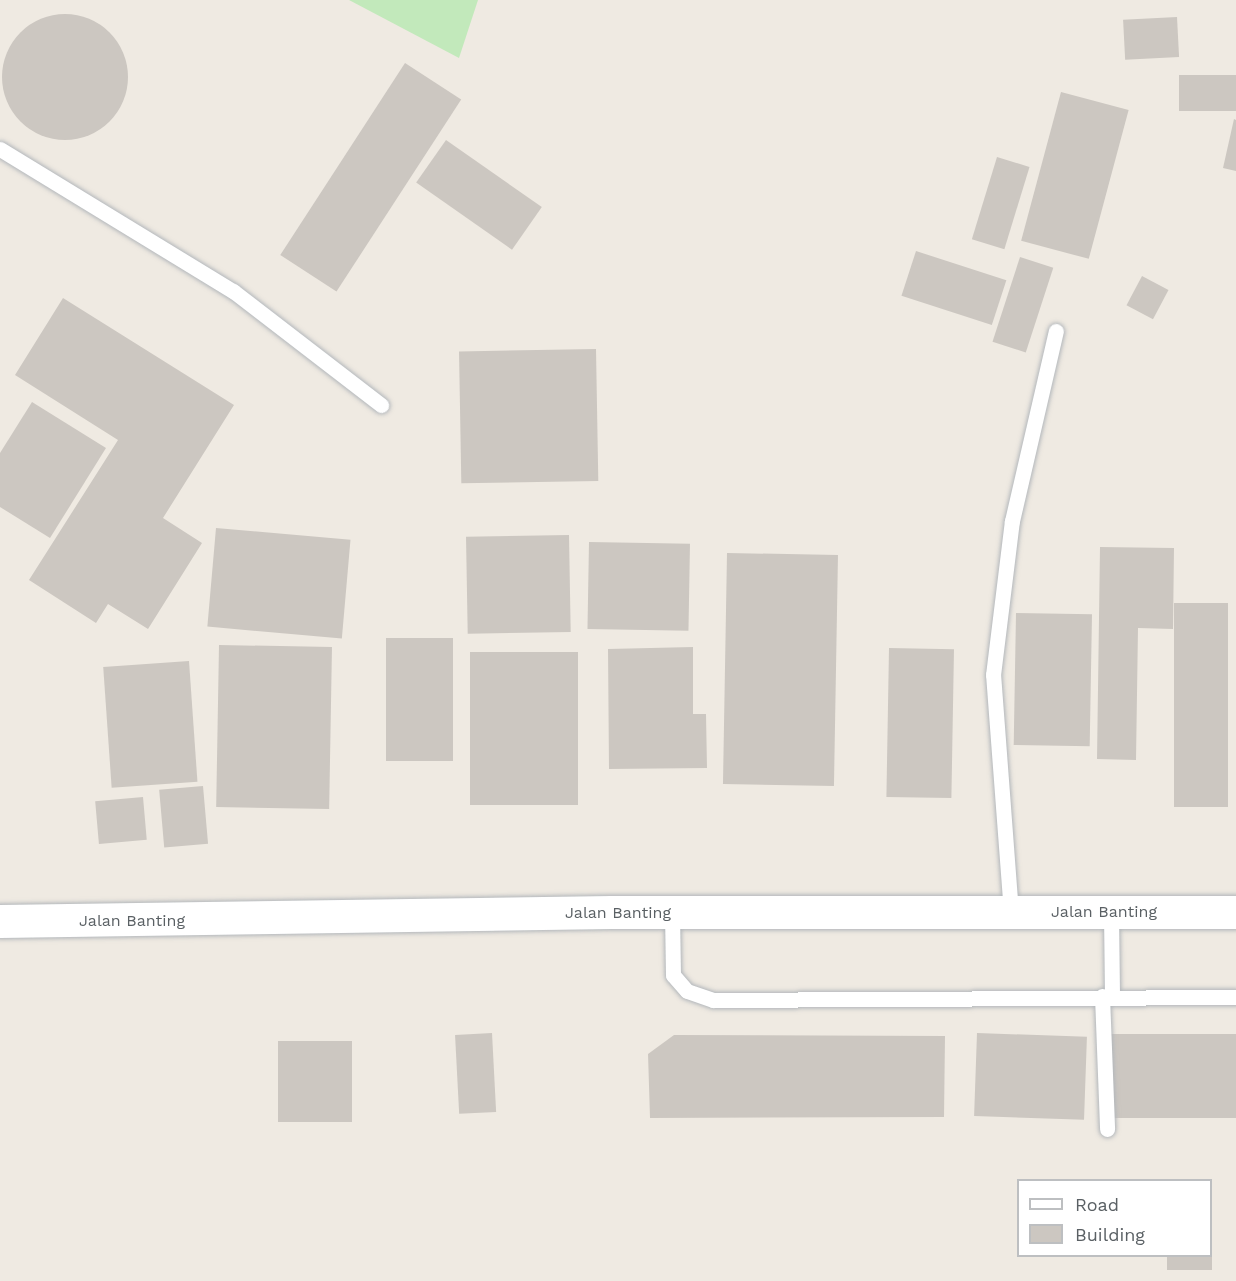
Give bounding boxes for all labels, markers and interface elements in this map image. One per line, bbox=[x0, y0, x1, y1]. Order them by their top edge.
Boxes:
street label: Jalan Banting bbox=[1051, 902, 1157, 922]
street label: Jalan Banting bbox=[565, 903, 671, 923]
street label: Jalan Banting bbox=[79, 911, 185, 931]
legend bbox=[1017, 1179, 1212, 1257]
text: Road bbox=[1075, 1194, 1119, 1215]
text: Building bbox=[1075, 1224, 1145, 1245]

